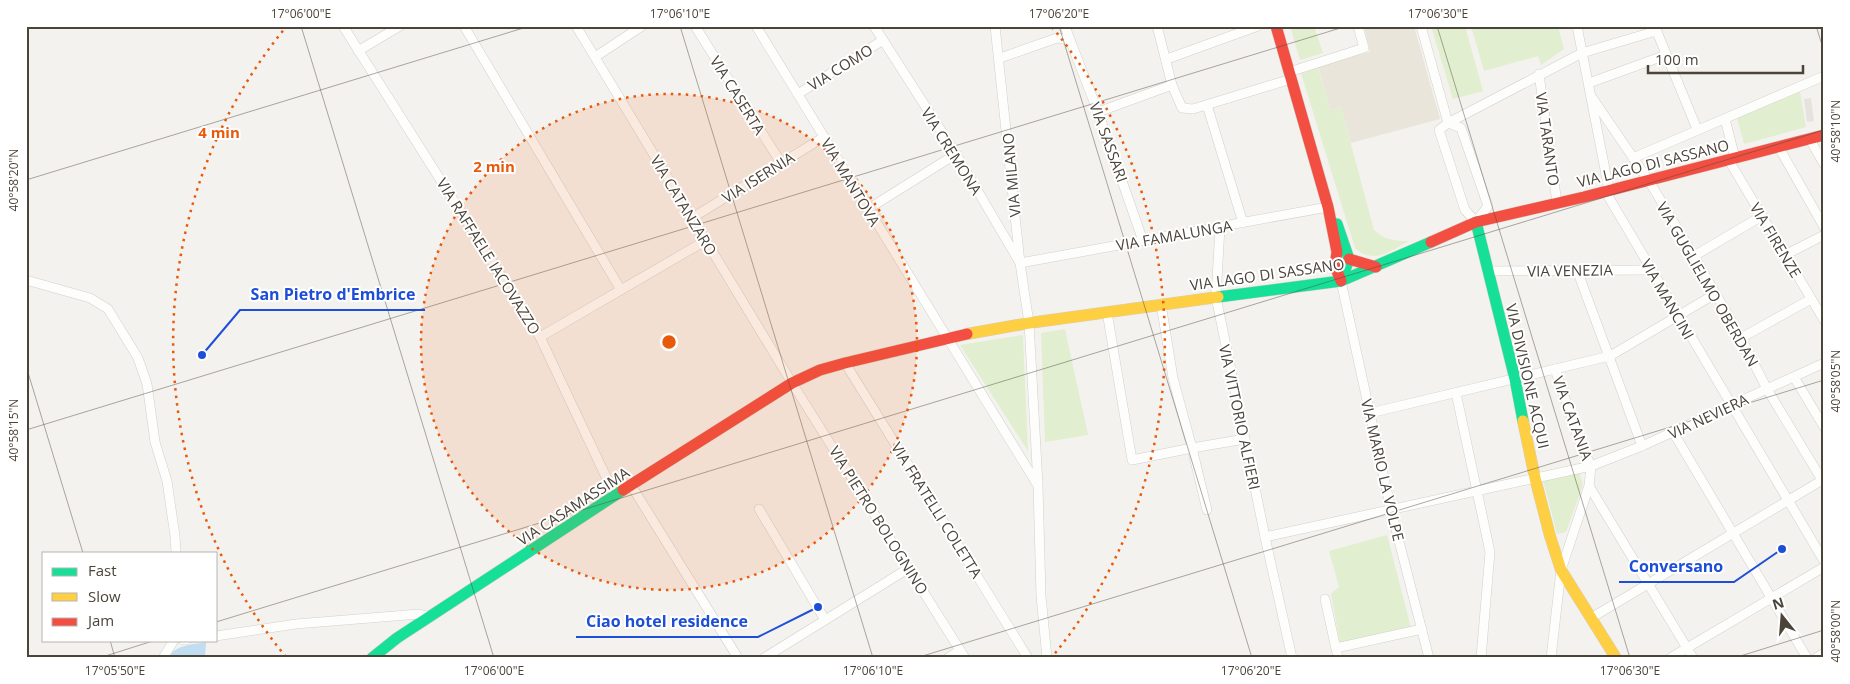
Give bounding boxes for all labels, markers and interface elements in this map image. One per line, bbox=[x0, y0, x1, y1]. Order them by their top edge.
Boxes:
text: 17°06'00"E bbox=[271, 5, 331, 22]
text: 17°06'10"E bbox=[650, 5, 710, 22]
text: 17°06'20"E bbox=[1029, 5, 1089, 22]
text: 17°06'30"E bbox=[1408, 5, 1468, 22]
street label: VIA COMO bbox=[804, 39, 876, 95]
scale bar bbox=[1648, 42, 1802, 74]
text: 100 m bbox=[1655, 49, 1699, 69]
street label: VIA CASERTA bbox=[706, 52, 770, 138]
street label: VIA TARANTO bbox=[1532, 91, 1564, 187]
street label: VIA SASSARI bbox=[1085, 99, 1133, 185]
text: 40°58'10"N bbox=[1827, 100, 1844, 162]
street label: VIA CREMONA bbox=[917, 104, 987, 199]
text: 4 min bbox=[198, 122, 240, 142]
street label: VIA MILANO bbox=[997, 132, 1025, 218]
street label: VIA MANTOVA bbox=[817, 134, 885, 230]
street label: VIA LAGO DI SASSANO bbox=[1575, 134, 1731, 192]
street label: VIA ISERNIA bbox=[718, 147, 798, 207]
text: 40°58'20"N bbox=[5, 149, 22, 211]
street label: VIA CATANZARO bbox=[646, 151, 722, 259]
text: 2 min bbox=[473, 156, 515, 176]
street label: VIA RAFFAELE IACOVAZZO bbox=[433, 174, 545, 338]
street label: VIA GUGLIELMO OBERDAN bbox=[1653, 198, 1763, 370]
street label: VIA FIRENZE bbox=[1746, 199, 1806, 281]
street label: VIA FAMALUNGA bbox=[1115, 215, 1234, 255]
street label: VIA LAGO DI SASSANO bbox=[1188, 253, 1346, 295]
street label: VIA MANCINI bbox=[1637, 255, 1699, 343]
street label: VIA VENEZIA bbox=[1527, 259, 1614, 281]
callout: San Pietro d'Embrice bbox=[240, 279, 425, 310]
text: San Pietro d'Embrice bbox=[251, 283, 415, 305]
street label: VIA DIVISIONE ACQUI bbox=[1502, 302, 1554, 450]
centre of rings bbox=[660, 333, 678, 351]
street label: VIA VITTORIO ALFIERI bbox=[1215, 343, 1265, 491]
text: 40°58'05"N bbox=[1827, 350, 1844, 412]
street label: VIA CATANIA bbox=[1549, 373, 1598, 463]
street label: VIA NEVIERA bbox=[1665, 388, 1752, 443]
street label: VIA MARIO LA VOLPE bbox=[1357, 397, 1409, 543]
text: 40°58'15"N bbox=[5, 399, 22, 461]
street label: VIA FRATELLI COLETTA bbox=[887, 438, 987, 582]
street label: VIA PIETRO BOLOGNINO bbox=[825, 442, 933, 598]
street label: VIA CASAMASSIMA bbox=[513, 462, 633, 550]
callout: Conversano bbox=[1619, 551, 1734, 582]
legend bbox=[42, 552, 218, 642]
text: Conversano bbox=[1629, 555, 1723, 577]
text: Fast bbox=[88, 560, 117, 580]
text: Slow bbox=[88, 586, 121, 606]
north arrow bbox=[1758, 592, 1808, 642]
text: N bbox=[1770, 592, 1786, 614]
text: 40°58'00"N bbox=[1827, 600, 1844, 662]
callout: Ciao hotel residence bbox=[576, 606, 758, 637]
text: Jam bbox=[86, 610, 114, 630]
text: Ciao hotel residence bbox=[586, 610, 748, 632]
text: 17°05'50"E bbox=[85, 662, 145, 679]
text: 17°06'00"E bbox=[464, 662, 524, 679]
text: 17°06'10"E bbox=[843, 662, 903, 679]
text: 17°06'20"E bbox=[1221, 662, 1281, 679]
text: 17°06'30"E bbox=[1600, 662, 1660, 679]

